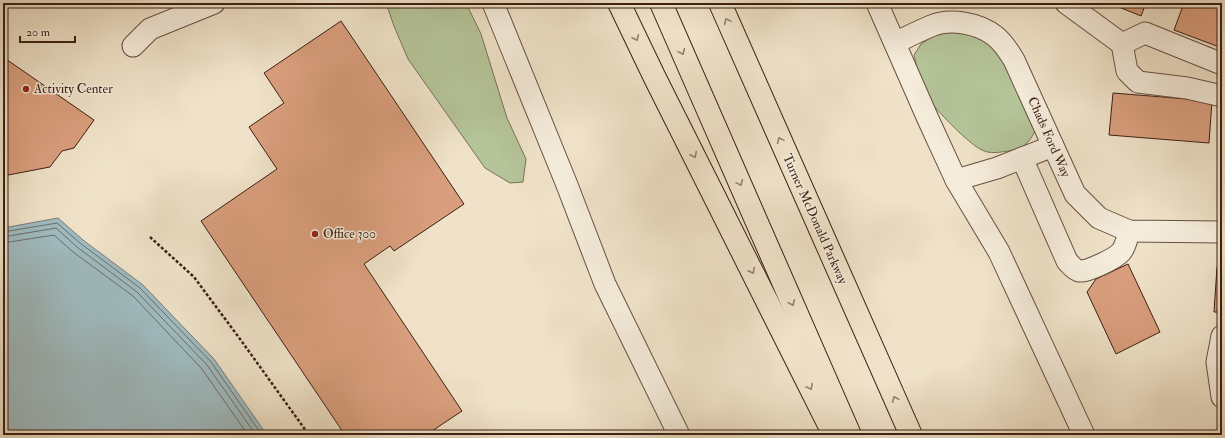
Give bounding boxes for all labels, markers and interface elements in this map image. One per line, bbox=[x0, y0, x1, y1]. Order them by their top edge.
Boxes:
one-way arrow bbox=[724, 17, 732, 24]
scale bar bbox=[20, 18, 75, 44]
text: 20 m bbox=[26, 25, 51, 40]
one-way arrow bbox=[632, 34, 640, 41]
one-way arrow bbox=[677, 47, 685, 55]
place label: Activity Center bbox=[33, 81, 113, 98]
marker: Activity Center bbox=[21, 84, 31, 94]
street label: Chads Ford Way bbox=[1023, 94, 1074, 180]
one-way arrow bbox=[777, 136, 785, 144]
one-way arrow bbox=[689, 150, 697, 158]
street label: Turner McDonald Parkway bbox=[778, 151, 851, 287]
one-way arrow bbox=[735, 179, 743, 187]
place label: Office 300 bbox=[323, 226, 376, 242]
marker: Office 300 bbox=[310, 229, 320, 239]
one-way arrow bbox=[747, 267, 755, 274]
one-way arrow bbox=[787, 298, 795, 306]
one-way arrow bbox=[805, 383, 813, 390]
one-way arrow bbox=[892, 396, 900, 404]

